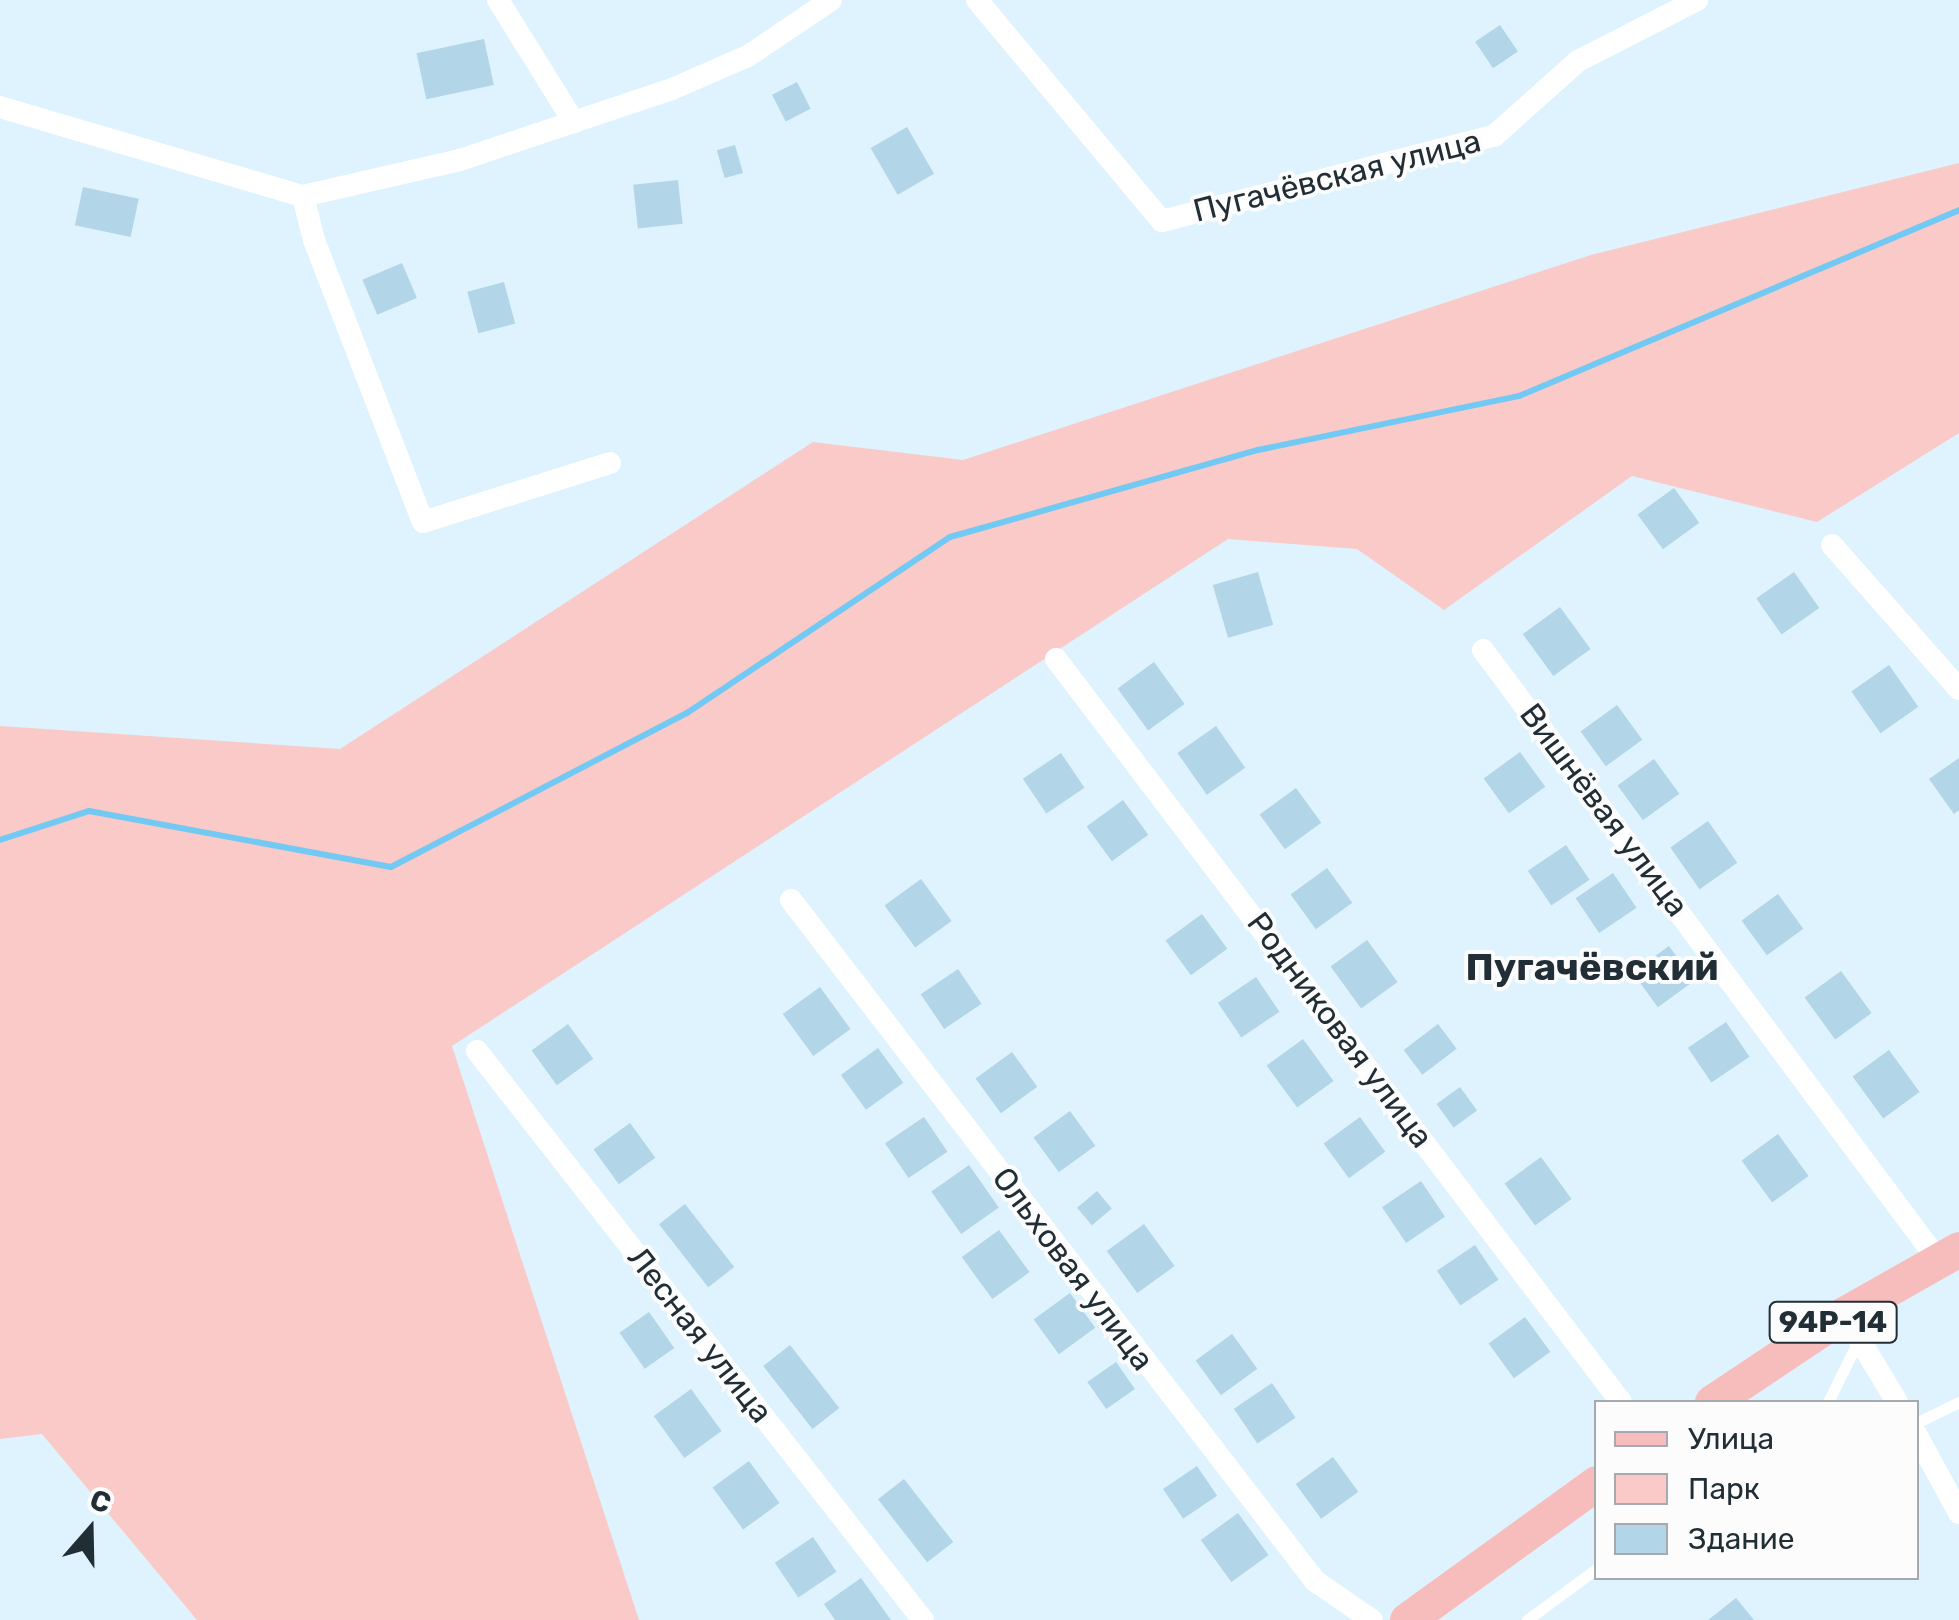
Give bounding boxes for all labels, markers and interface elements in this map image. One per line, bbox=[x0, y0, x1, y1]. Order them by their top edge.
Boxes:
street label: Пугачёвская улица bbox=[1189, 122, 1485, 230]
street label: Вишнёвая улица bbox=[1512, 696, 1696, 924]
street label: Родниковая улица bbox=[1239, 905, 1441, 1155]
district label: Пугачёвский bbox=[1465, 945, 1719, 991]
street label: Ольховая улица bbox=[984, 1160, 1162, 1378]
street label: Лесная улица bbox=[619, 1239, 781, 1431]
road number: 94Р-14 bbox=[1768, 1297, 1898, 1347]
legend bbox=[1594, 1400, 1919, 1580]
text: Улица bbox=[1688, 1421, 1774, 1457]
text: Парк bbox=[1688, 1471, 1760, 1507]
north arrow bbox=[40, 1480, 140, 1580]
text: С bbox=[86, 1482, 115, 1520]
text: Здание bbox=[1688, 1521, 1795, 1557]

